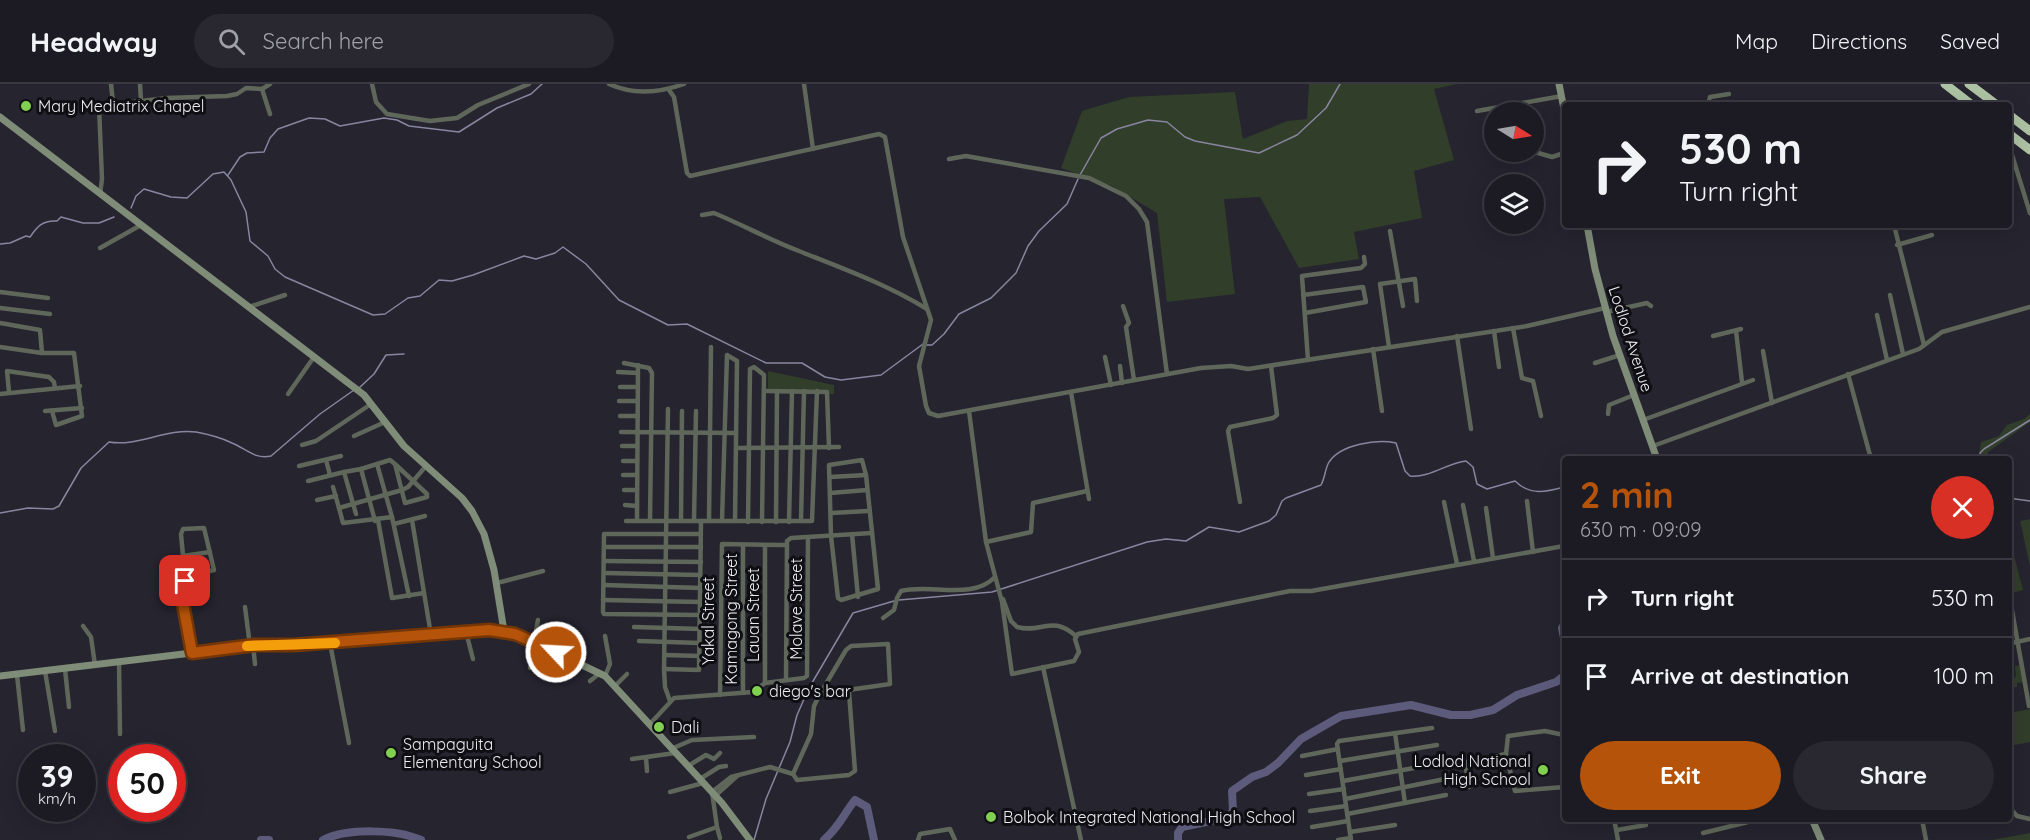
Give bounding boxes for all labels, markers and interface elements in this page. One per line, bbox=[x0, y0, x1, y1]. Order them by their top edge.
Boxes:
search box bbox=[194, 14, 614, 68]
text: Headway bbox=[30, 24, 158, 59]
icon: search bbox=[215, 25, 248, 58]
text: Search here bbox=[263, 27, 384, 55]
text: Map bbox=[1735, 28, 1778, 54]
text: Directions bbox=[1811, 28, 1907, 54]
text: Saved bbox=[1940, 28, 2000, 54]
place label: Mary Mediatrix Chapel bbox=[38, 96, 204, 116]
marker: Mary Mediatrix Chapel bbox=[19, 99, 33, 113]
north arrow bbox=[1484, 102, 1544, 162]
map controls bbox=[1484, 102, 1544, 234]
text: 530 m bbox=[1679, 122, 1802, 175]
icon: right bbox=[1580, 126, 1658, 204]
button: layers bbox=[1484, 174, 1544, 234]
text: Turn right bbox=[1679, 174, 1798, 208]
street label: Lodlod Avenue bbox=[1605, 284, 1657, 394]
text: 2 min bbox=[1580, 472, 1674, 517]
button: close bbox=[1931, 476, 1994, 539]
text: 630 m · 09:09 bbox=[1580, 517, 1702, 542]
street label: Kamagong Street bbox=[721, 553, 741, 685]
pin bbox=[159, 555, 210, 606]
street label: Molave Street bbox=[786, 558, 806, 660]
icon: arrive bbox=[168, 564, 201, 597]
street label: Lauan Street bbox=[743, 568, 763, 662]
street label: Yakal Street bbox=[698, 577, 718, 665]
icon: right bbox=[1580, 582, 1613, 615]
text: Turn right bbox=[1631, 584, 1735, 612]
text: 530 m bbox=[1931, 584, 1994, 612]
position arrow bbox=[524, 620, 588, 684]
icon: arrive bbox=[1580, 660, 1613, 693]
text: Arrive at destination bbox=[1631, 662, 1849, 690]
text: 100 m bbox=[1934, 662, 1994, 690]
place label: diego's bar bbox=[769, 681, 851, 701]
marker: diego's bar bbox=[750, 684, 764, 698]
place label: Dali bbox=[671, 717, 699, 737]
marker: Dali bbox=[652, 720, 666, 734]
place label: Sampaguita Elementary School bbox=[403, 734, 542, 772]
button: Exit bbox=[1580, 741, 1781, 810]
button: Share bbox=[1793, 741, 1994, 810]
speed limit sign: 50 bbox=[108, 744, 186, 822]
marker: Sampaguita Elementary School bbox=[384, 746, 398, 760]
place label: Lodlod National High School bbox=[1413, 751, 1531, 789]
text: 39 bbox=[40, 757, 74, 795]
marker: Lodlod National High School bbox=[1536, 763, 1550, 777]
text: km/h bbox=[38, 789, 76, 808]
place label: Bolbok Integrated National High School bbox=[1003, 807, 1295, 827]
marker: Bolbok Integrated National High School bbox=[984, 810, 998, 824]

